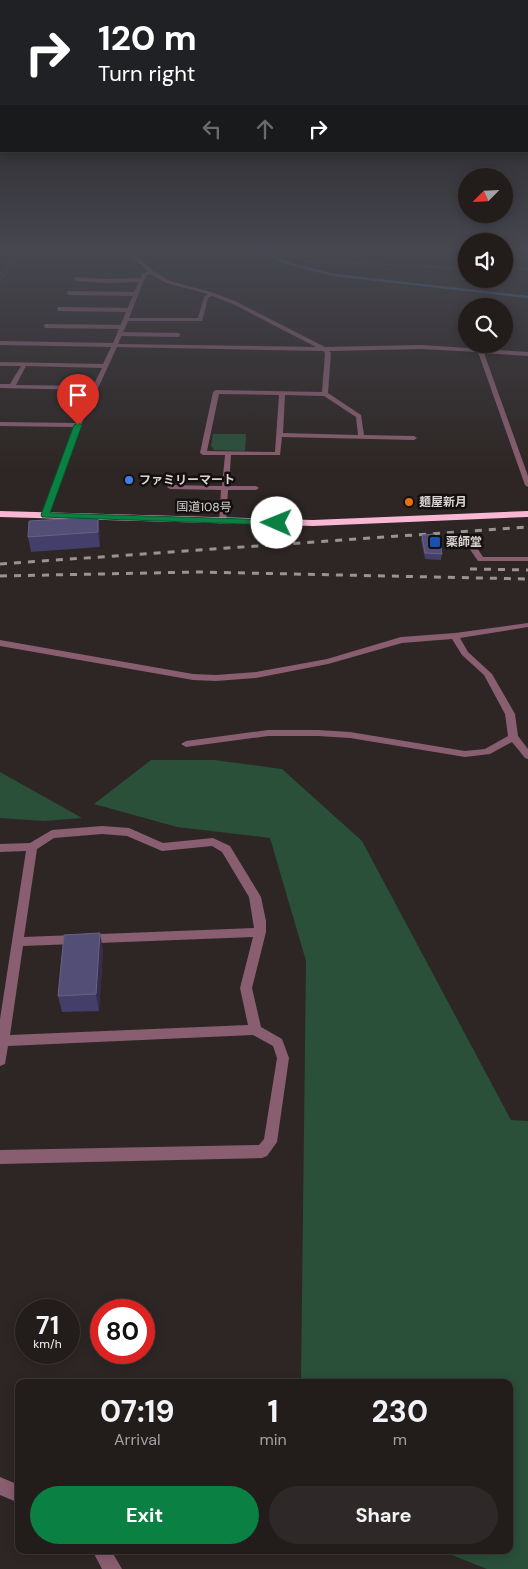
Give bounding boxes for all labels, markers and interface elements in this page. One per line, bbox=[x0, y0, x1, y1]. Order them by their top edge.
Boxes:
text: 120 m bbox=[98, 15, 197, 61]
icon: right bbox=[15, 20, 80, 85]
text: Turn right bbox=[98, 59, 195, 88]
icon: left bbox=[198, 115, 226, 143]
icon: ahead bbox=[251, 115, 279, 143]
icon: right bbox=[304, 115, 332, 143]
north arrow bbox=[458, 168, 512, 222]
map controls bbox=[458, 168, 513, 353]
button: sound bbox=[458, 233, 513, 288]
button: search bbox=[458, 298, 513, 353]
pin bbox=[57, 374, 99, 425]
icon: arrive bbox=[64, 381, 92, 409]
place label: ファミリーマート bbox=[139, 472, 235, 488]
marker: ファミリーマート bbox=[123, 474, 135, 486]
place label: 麺屋新月 bbox=[419, 494, 467, 510]
position arrow bbox=[250, 496, 302, 548]
marker: 麺屋新月 bbox=[403, 496, 415, 508]
street label: 国道108号 bbox=[176, 499, 232, 515]
place label: 薬師堂 bbox=[446, 534, 482, 550]
marker: 薬師堂 bbox=[428, 535, 442, 549]
speed limit sign: 80 bbox=[90, 1299, 155, 1364]
text: 71 bbox=[36, 1309, 59, 1342]
text: km/h bbox=[33, 1336, 62, 1352]
text: 07:19 bbox=[100, 1392, 175, 1431]
text: 1 bbox=[268, 1392, 279, 1431]
text: 230 bbox=[372, 1392, 428, 1431]
text: Arrival bbox=[114, 1429, 161, 1450]
text: min bbox=[259, 1429, 287, 1450]
text: m bbox=[393, 1429, 407, 1450]
button: Exit bbox=[30, 1486, 259, 1544]
button: Share bbox=[269, 1486, 498, 1544]

